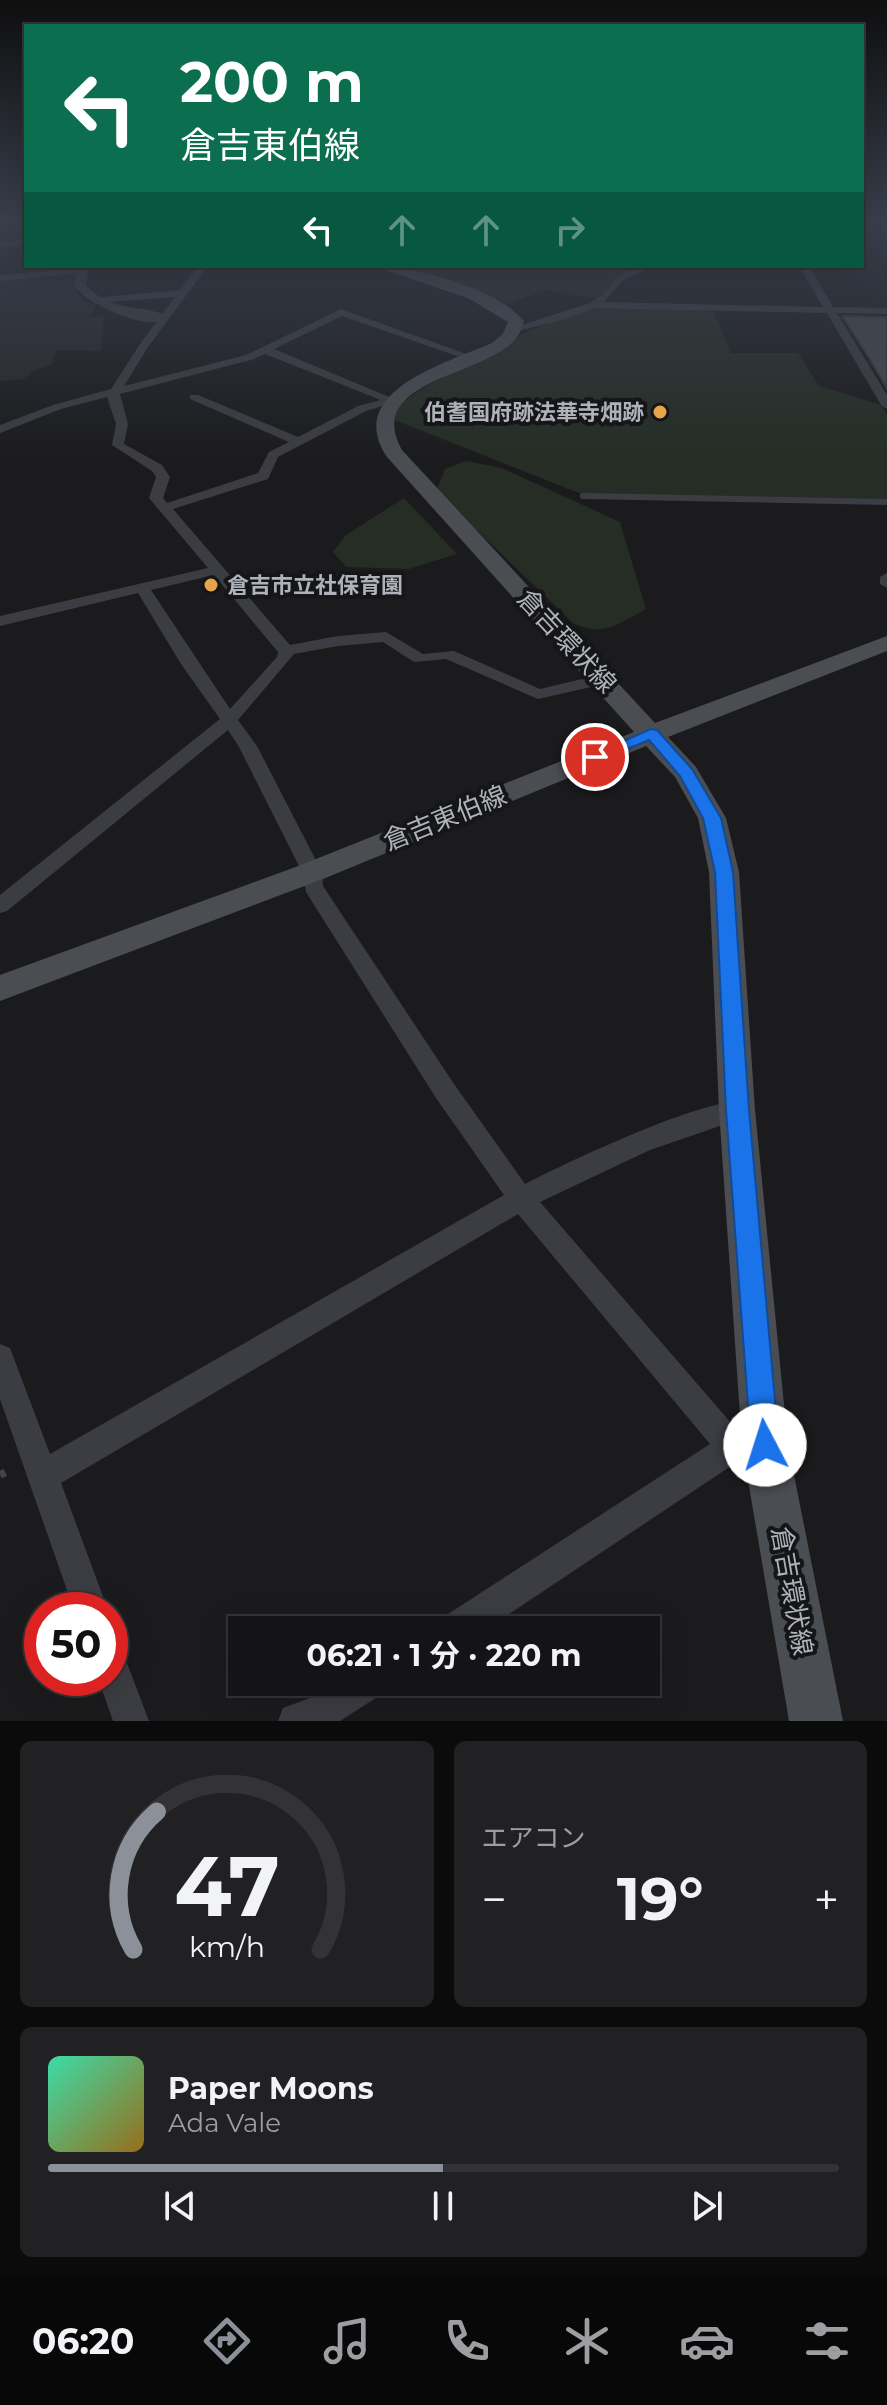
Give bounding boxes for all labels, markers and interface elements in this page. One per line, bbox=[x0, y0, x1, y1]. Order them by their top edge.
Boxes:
text: 200 m bbox=[180, 48, 364, 116]
icon: left bbox=[48, 56, 152, 160]
text: 倉吉東伯線 bbox=[180, 123, 360, 167]
icon: left bbox=[296, 208, 340, 252]
icon: ahead bbox=[380, 208, 424, 252]
icon: ahead bbox=[464, 208, 508, 252]
icon: right bbox=[548, 208, 592, 252]
place label: 伯耆国府跡法華寺畑跡 bbox=[424, 399, 644, 426]
marker: 伯耆国府跡法華寺畑跡 bbox=[651, 403, 669, 421]
place label: 倉吉市立社保育園 bbox=[227, 572, 403, 599]
marker: 倉吉市立社保育園 bbox=[202, 576, 220, 594]
street label: 倉吉環状線 bbox=[511, 583, 623, 699]
pin bbox=[561, 723, 629, 791]
icon: arrive bbox=[573, 735, 617, 779]
street label: 倉吉東伯線 bbox=[379, 779, 511, 857]
position arrow bbox=[723, 1403, 807, 1487]
street label: 倉吉環状線 bbox=[765, 1524, 819, 1658]
speed limit sign: 50 bbox=[24, 1592, 128, 1696]
text: 06:21 · 1 分 · 220 m bbox=[307, 1637, 581, 1674]
text: エアコン bbox=[482, 1822, 586, 1854]
text: 47 bbox=[174, 1835, 279, 1937]
text: 19° bbox=[617, 1862, 704, 1935]
text: − bbox=[482, 1872, 507, 1926]
text: + bbox=[814, 1872, 839, 1926]
text: km/h bbox=[189, 1929, 265, 1964]
text: Paper Moons bbox=[168, 2070, 374, 2107]
text: Ada Vale bbox=[168, 2107, 281, 2139]
icon: previous bbox=[158, 2184, 202, 2228]
icon: pause bbox=[421, 2184, 465, 2228]
icon: next bbox=[685, 2184, 729, 2228]
icon: directions bbox=[199, 2313, 255, 2369]
icon: music bbox=[319, 2313, 375, 2369]
icon: phone bbox=[439, 2313, 495, 2369]
icon: climate bbox=[559, 2313, 615, 2369]
icon: car bbox=[679, 2313, 735, 2369]
icon: filters bbox=[799, 2313, 855, 2369]
text: 06:20 bbox=[32, 2319, 135, 2363]

